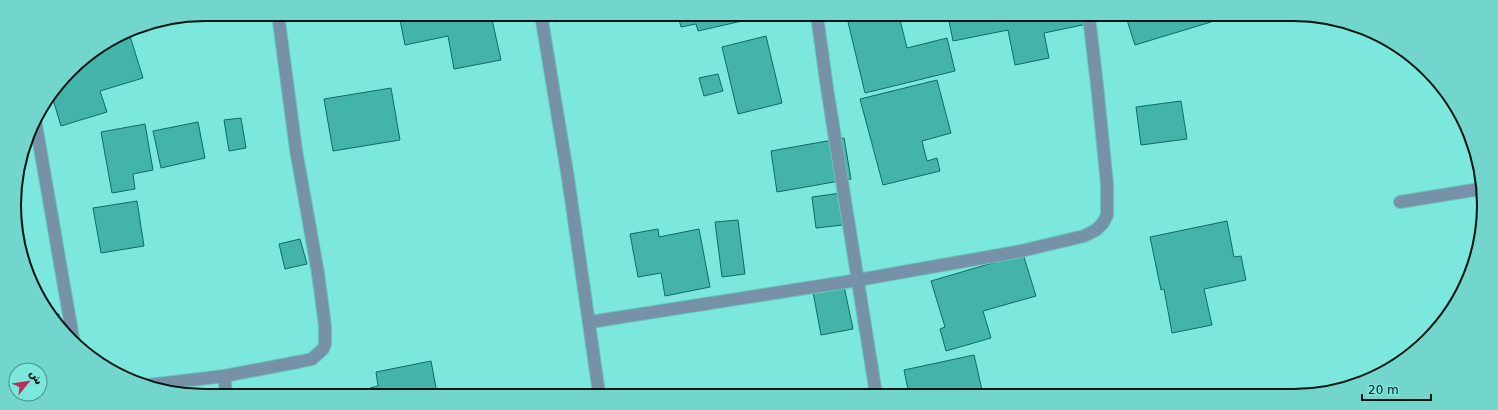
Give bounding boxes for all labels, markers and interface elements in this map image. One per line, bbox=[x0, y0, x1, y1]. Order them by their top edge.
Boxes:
north arrow bbox=[8, 362, 48, 402]
text: ش bbox=[27, 367, 46, 387]
scale bar bbox=[1362, 376, 1431, 402]
text: 20 m bbox=[1368, 383, 1399, 397]

